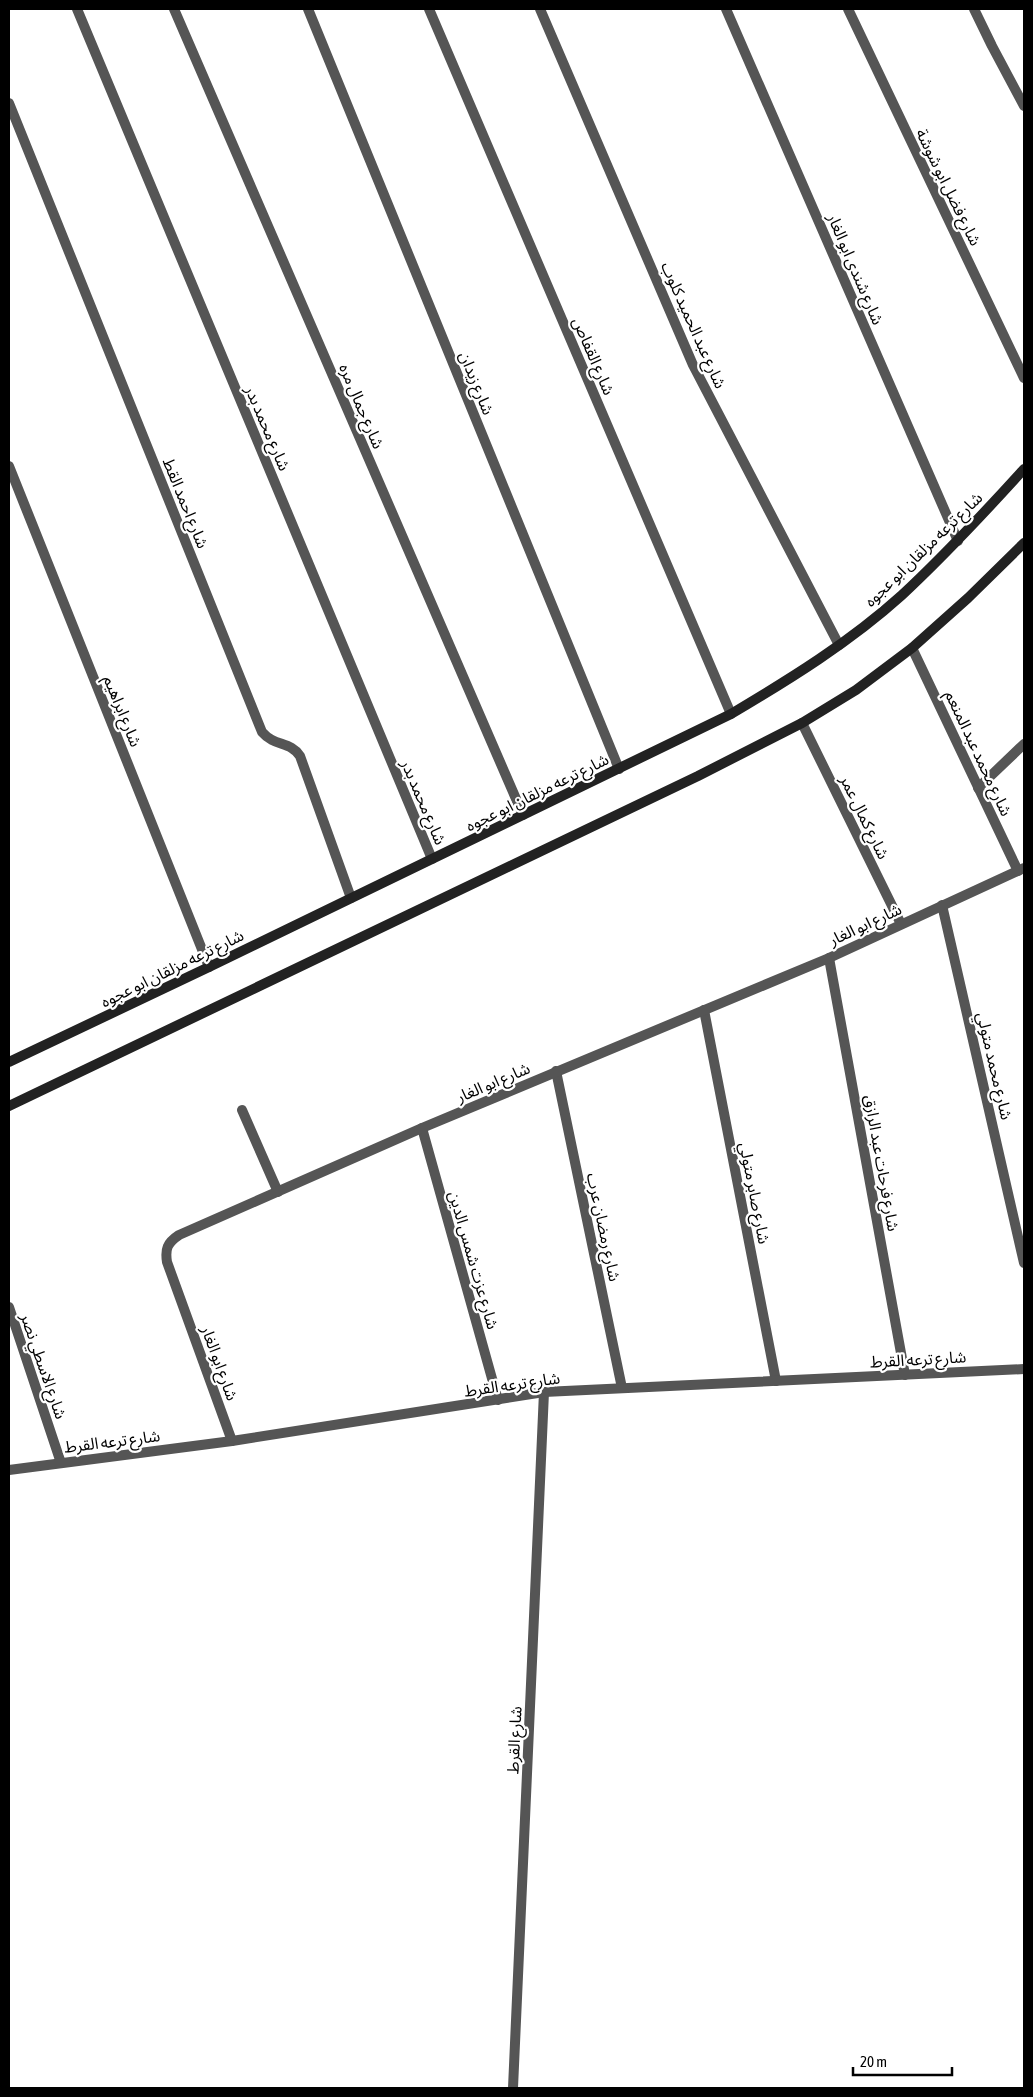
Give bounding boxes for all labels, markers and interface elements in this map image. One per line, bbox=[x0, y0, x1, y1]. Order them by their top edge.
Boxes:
street label: شارع فضل ابو شوشة bbox=[909, 126, 985, 250]
street label: شارع شندى ابو الغار bbox=[820, 210, 888, 329]
street label: شارع عبد الحميد كلوب bbox=[654, 259, 730, 393]
street label: شارع القفاص bbox=[566, 314, 618, 399]
street label: شارع زيدان bbox=[452, 349, 498, 419]
street label: شارع جمال مره bbox=[332, 361, 388, 453]
street label: شارع محمد بدر bbox=[238, 382, 294, 475]
street label: شارع احمد القط bbox=[156, 455, 212, 552]
street label: شارع ترعه مزلقان ابو عجوه bbox=[860, 488, 988, 613]
street label: شارع ابراهيم bbox=[97, 673, 145, 751]
street label: شارع محمد عبد المنعم bbox=[938, 687, 1016, 820]
street label: شارع ترعه مزلقان ابو عجوه bbox=[463, 750, 613, 838]
street label: شارع محمد بدر bbox=[394, 756, 450, 849]
street label: شارع كمال عمر bbox=[833, 771, 893, 864]
street label: شارع ابو الغار bbox=[825, 899, 906, 953]
street label: شارع ترعه مزلقان ابو عجوه bbox=[98, 926, 248, 1014]
street label: شارع محمد متولي bbox=[970, 1010, 1016, 1122]
street label: شارع ابو الغار bbox=[453, 1058, 534, 1110]
street label: شارع فرحات عبد الرازق bbox=[857, 1093, 903, 1233]
street label: شارع صابر متولي bbox=[732, 1141, 774, 1246]
street label: شارع رمضان عرب bbox=[580, 1171, 624, 1284]
street label: شارع عزت شمس الدين bbox=[442, 1189, 502, 1332]
street label: شارع الاسطي نصر bbox=[13, 1310, 70, 1422]
street label: شارع ابو الغار bbox=[194, 1322, 242, 1404]
street label: شارع ترعه القرط bbox=[869, 1347, 967, 1375]
street label: شارع ترعه القرط bbox=[463, 1368, 562, 1404]
street label: شارع ترعه القرط bbox=[63, 1426, 161, 1460]
street label: شارع القرط bbox=[503, 1706, 529, 1775]
scale bar bbox=[853, 2044, 952, 2076]
text: 20 m bbox=[860, 2053, 887, 2070]

